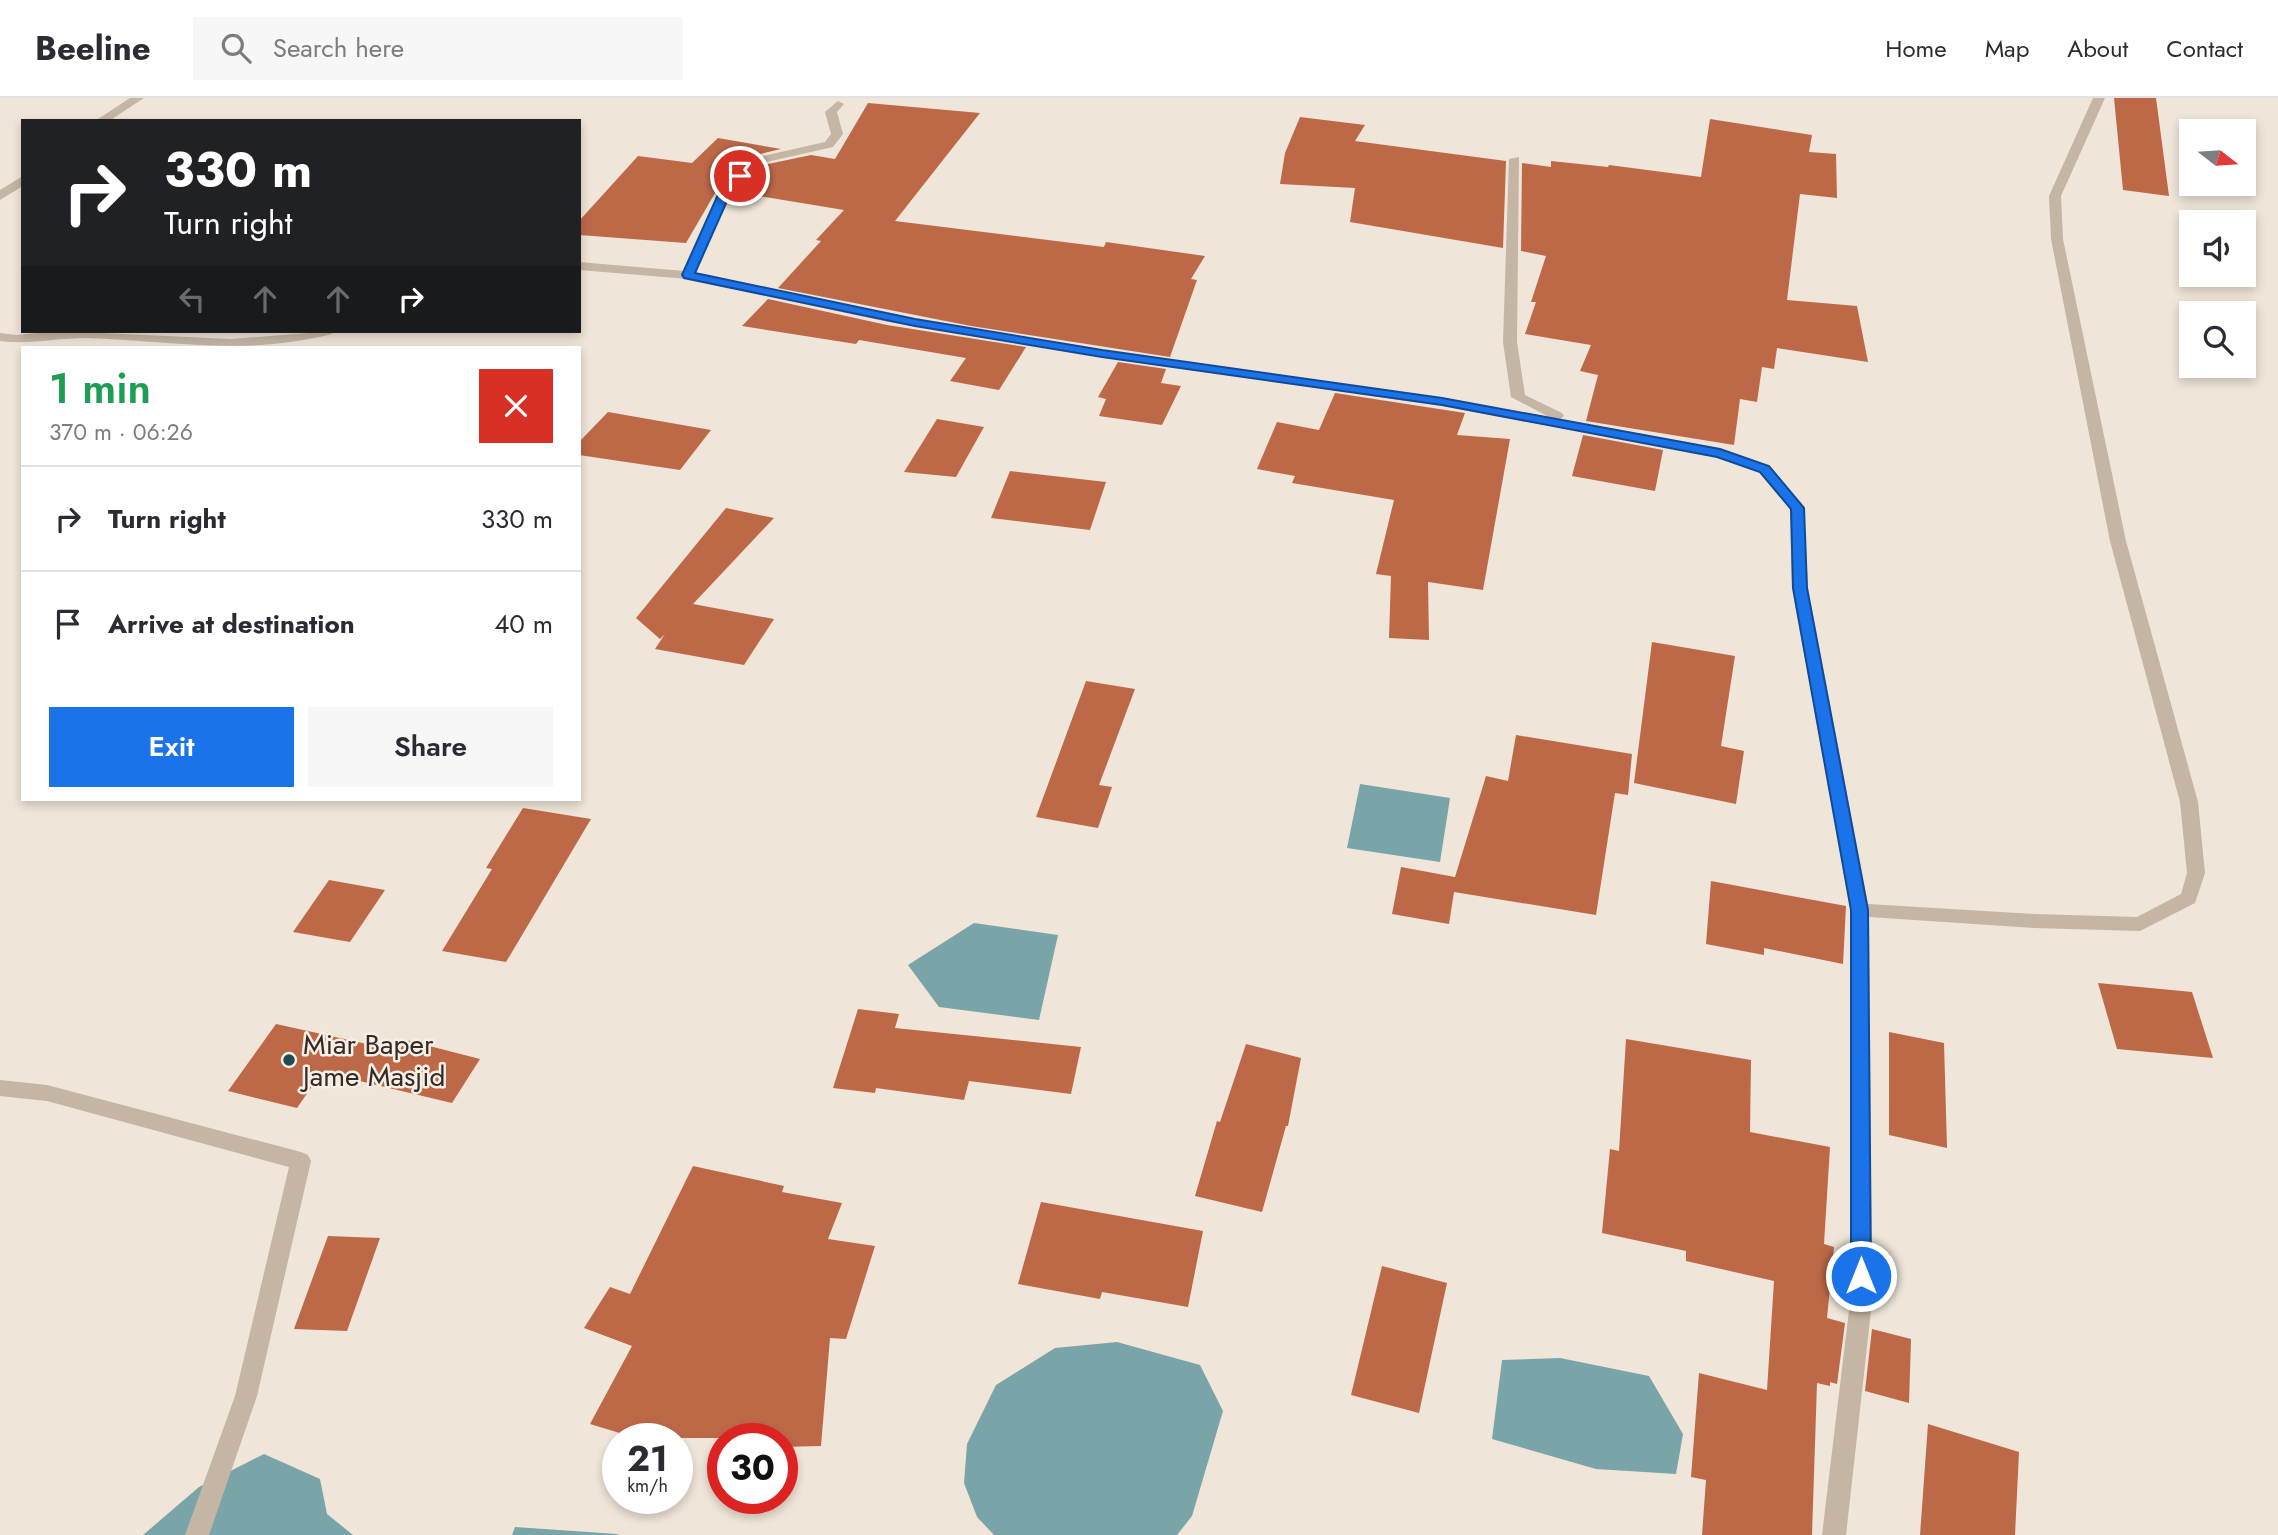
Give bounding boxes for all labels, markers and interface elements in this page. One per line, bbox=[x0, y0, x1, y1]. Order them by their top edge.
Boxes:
search box bbox=[193, 17, 683, 80]
text: Beeline bbox=[35, 25, 151, 72]
icon: search bbox=[217, 29, 255, 67]
text: Search here bbox=[273, 29, 404, 67]
text: Home bbox=[1885, 31, 1947, 66]
text: Map bbox=[1985, 31, 2029, 66]
text: About bbox=[2067, 31, 2128, 66]
text: Contact bbox=[2166, 31, 2243, 66]
north arrow bbox=[2179, 119, 2256, 196]
map controls bbox=[2179, 119, 2256, 378]
text: 330 m bbox=[164, 135, 312, 205]
pin bbox=[710, 146, 770, 206]
icon: right bbox=[49, 147, 140, 238]
icon: arrive bbox=[721, 157, 759, 195]
text: Turn right bbox=[164, 200, 293, 246]
button: sound bbox=[2179, 210, 2256, 287]
icon: left bbox=[173, 280, 211, 318]
icon: ahead bbox=[246, 280, 284, 318]
icon: ahead bbox=[319, 280, 357, 318]
icon: right bbox=[392, 280, 430, 318]
button: search bbox=[2179, 301, 2256, 378]
text: 1 min bbox=[49, 358, 151, 419]
button: close bbox=[479, 369, 553, 443]
text: 370 m · 06:26 bbox=[49, 415, 193, 449]
icon: right bbox=[49, 500, 87, 538]
text: Turn right bbox=[108, 500, 226, 538]
text: 330 m bbox=[481, 500, 553, 538]
icon: arrive bbox=[49, 605, 87, 643]
text: Arrive at destination bbox=[108, 605, 355, 643]
text: 40 m bbox=[494, 605, 553, 643]
button: Exit bbox=[49, 707, 294, 787]
button: Share bbox=[308, 707, 553, 787]
place label: Miar Baper Jame Masjid bbox=[299, 1024, 446, 1097]
marker: Miar Baper Jame Masjid bbox=[281, 1052, 297, 1068]
position arrow bbox=[1824, 1239, 1898, 1313]
speed limit sign: 30 bbox=[707, 1423, 798, 1514]
text: 21 bbox=[627, 1434, 668, 1484]
text: km/h bbox=[627, 1473, 668, 1499]

